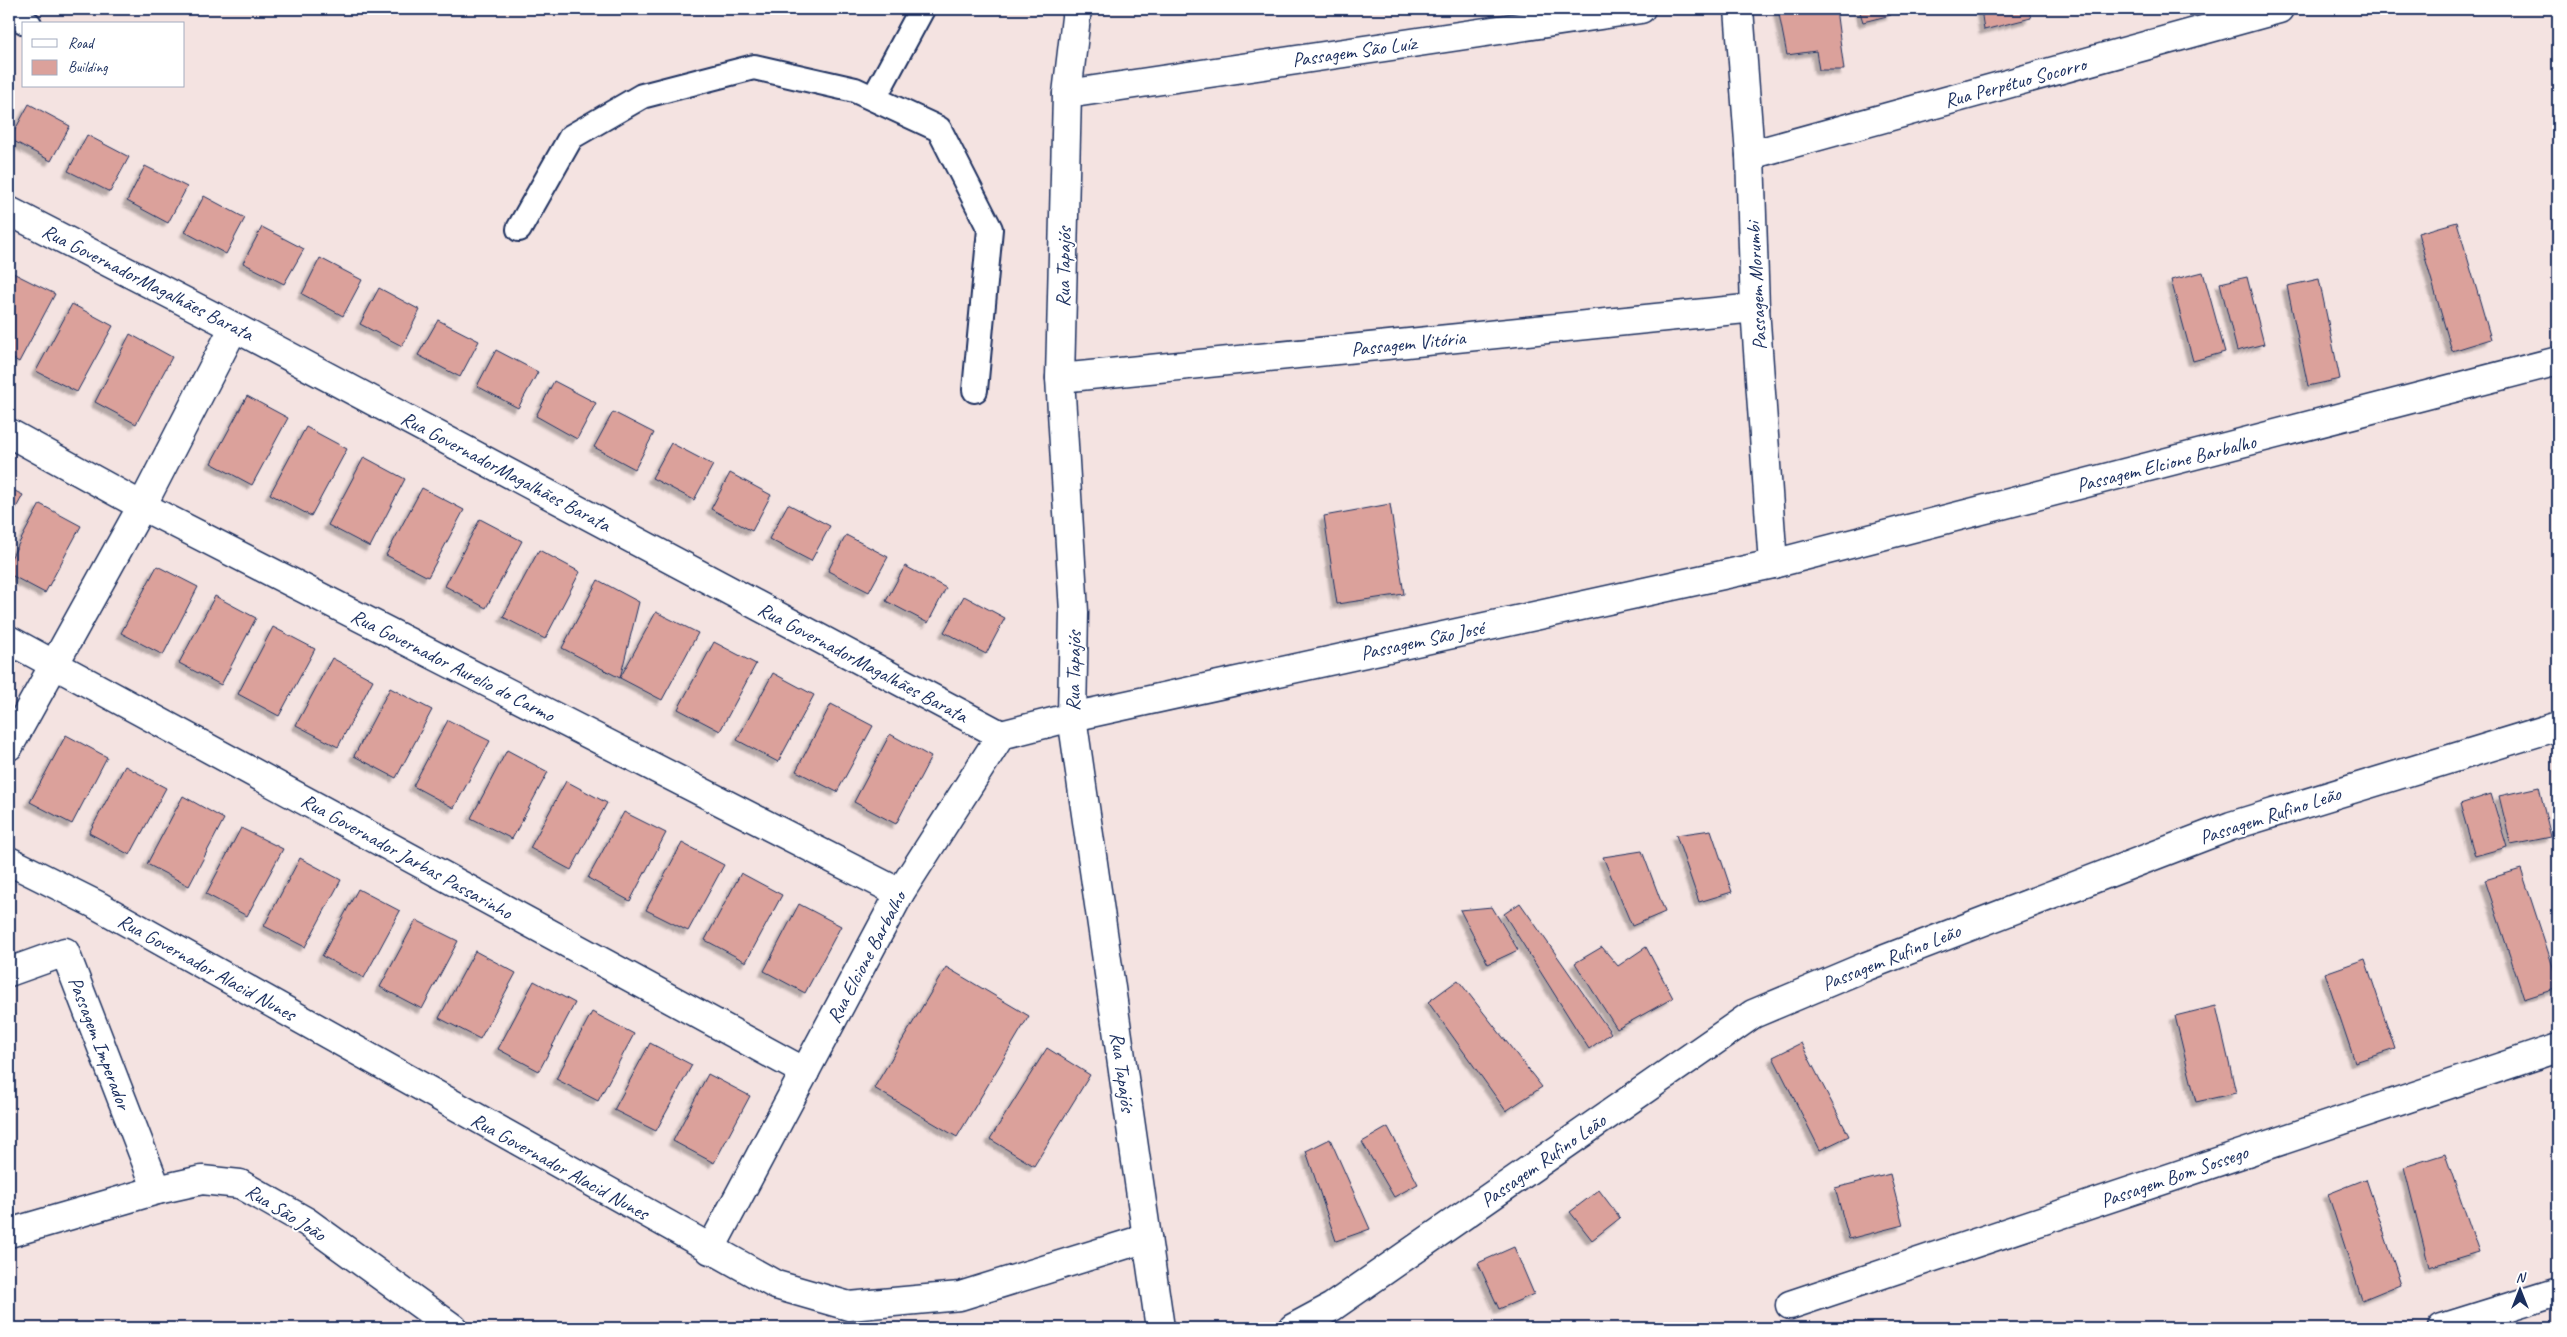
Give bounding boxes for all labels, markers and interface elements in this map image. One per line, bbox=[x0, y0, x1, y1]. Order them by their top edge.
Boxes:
legend bbox=[22, 22, 185, 88]
street label: Passagem São Luíz bbox=[1291, 30, 1420, 73]
text: Road bbox=[68, 34, 95, 53]
street label: Rua Perpétuo Socorro bbox=[1942, 51, 2090, 113]
text: Building bbox=[68, 58, 108, 77]
street label: Rua GovernadorMagalhães Barata bbox=[38, 218, 259, 347]
street label: Passagem Morumbi bbox=[1741, 219, 1772, 351]
street label: Rua Tapajós bbox=[1050, 225, 1077, 307]
street label: Passagem Vitória bbox=[1350, 325, 1468, 362]
street label: Rua GovernadorMagalhães Barata bbox=[397, 406, 616, 538]
street label: Passagem Elcione Barbalho bbox=[2074, 429, 2259, 498]
street label: Rua GovernadorMagalhães Barata bbox=[754, 597, 973, 729]
street label: Rua Governador Aurelio do Carmo bbox=[347, 603, 559, 728]
street label: Passagem São José bbox=[1358, 615, 1489, 666]
street label: Rua Tapajós bbox=[1060, 629, 1087, 711]
street label: Passagem Rufino Leão bbox=[2196, 781, 2345, 850]
street label: Rua Governador Jarbas Passarinho bbox=[297, 788, 517, 925]
street label: Rua Elcione Barbalho bbox=[821, 885, 913, 1027]
street label: Rua Governador Alacid Nunes bbox=[114, 908, 302, 1028]
street label: Passagem Rufino Leão bbox=[1818, 918, 1965, 997]
street label: Passagem Imperador bbox=[63, 973, 137, 1115]
street label: Rua Tapajós bbox=[1105, 1031, 1141, 1116]
street label: Rua Governador Alacid Nunes bbox=[467, 1107, 655, 1227]
street label: Passagem Rufino Leão bbox=[1476, 1107, 1611, 1213]
street label: Passagem Bom Sossego bbox=[2097, 1139, 2252, 1213]
street label: Rua São João bbox=[241, 1178, 331, 1247]
north arrow bbox=[2494, 1264, 2544, 1314]
text: N bbox=[2516, 1269, 2527, 1286]

